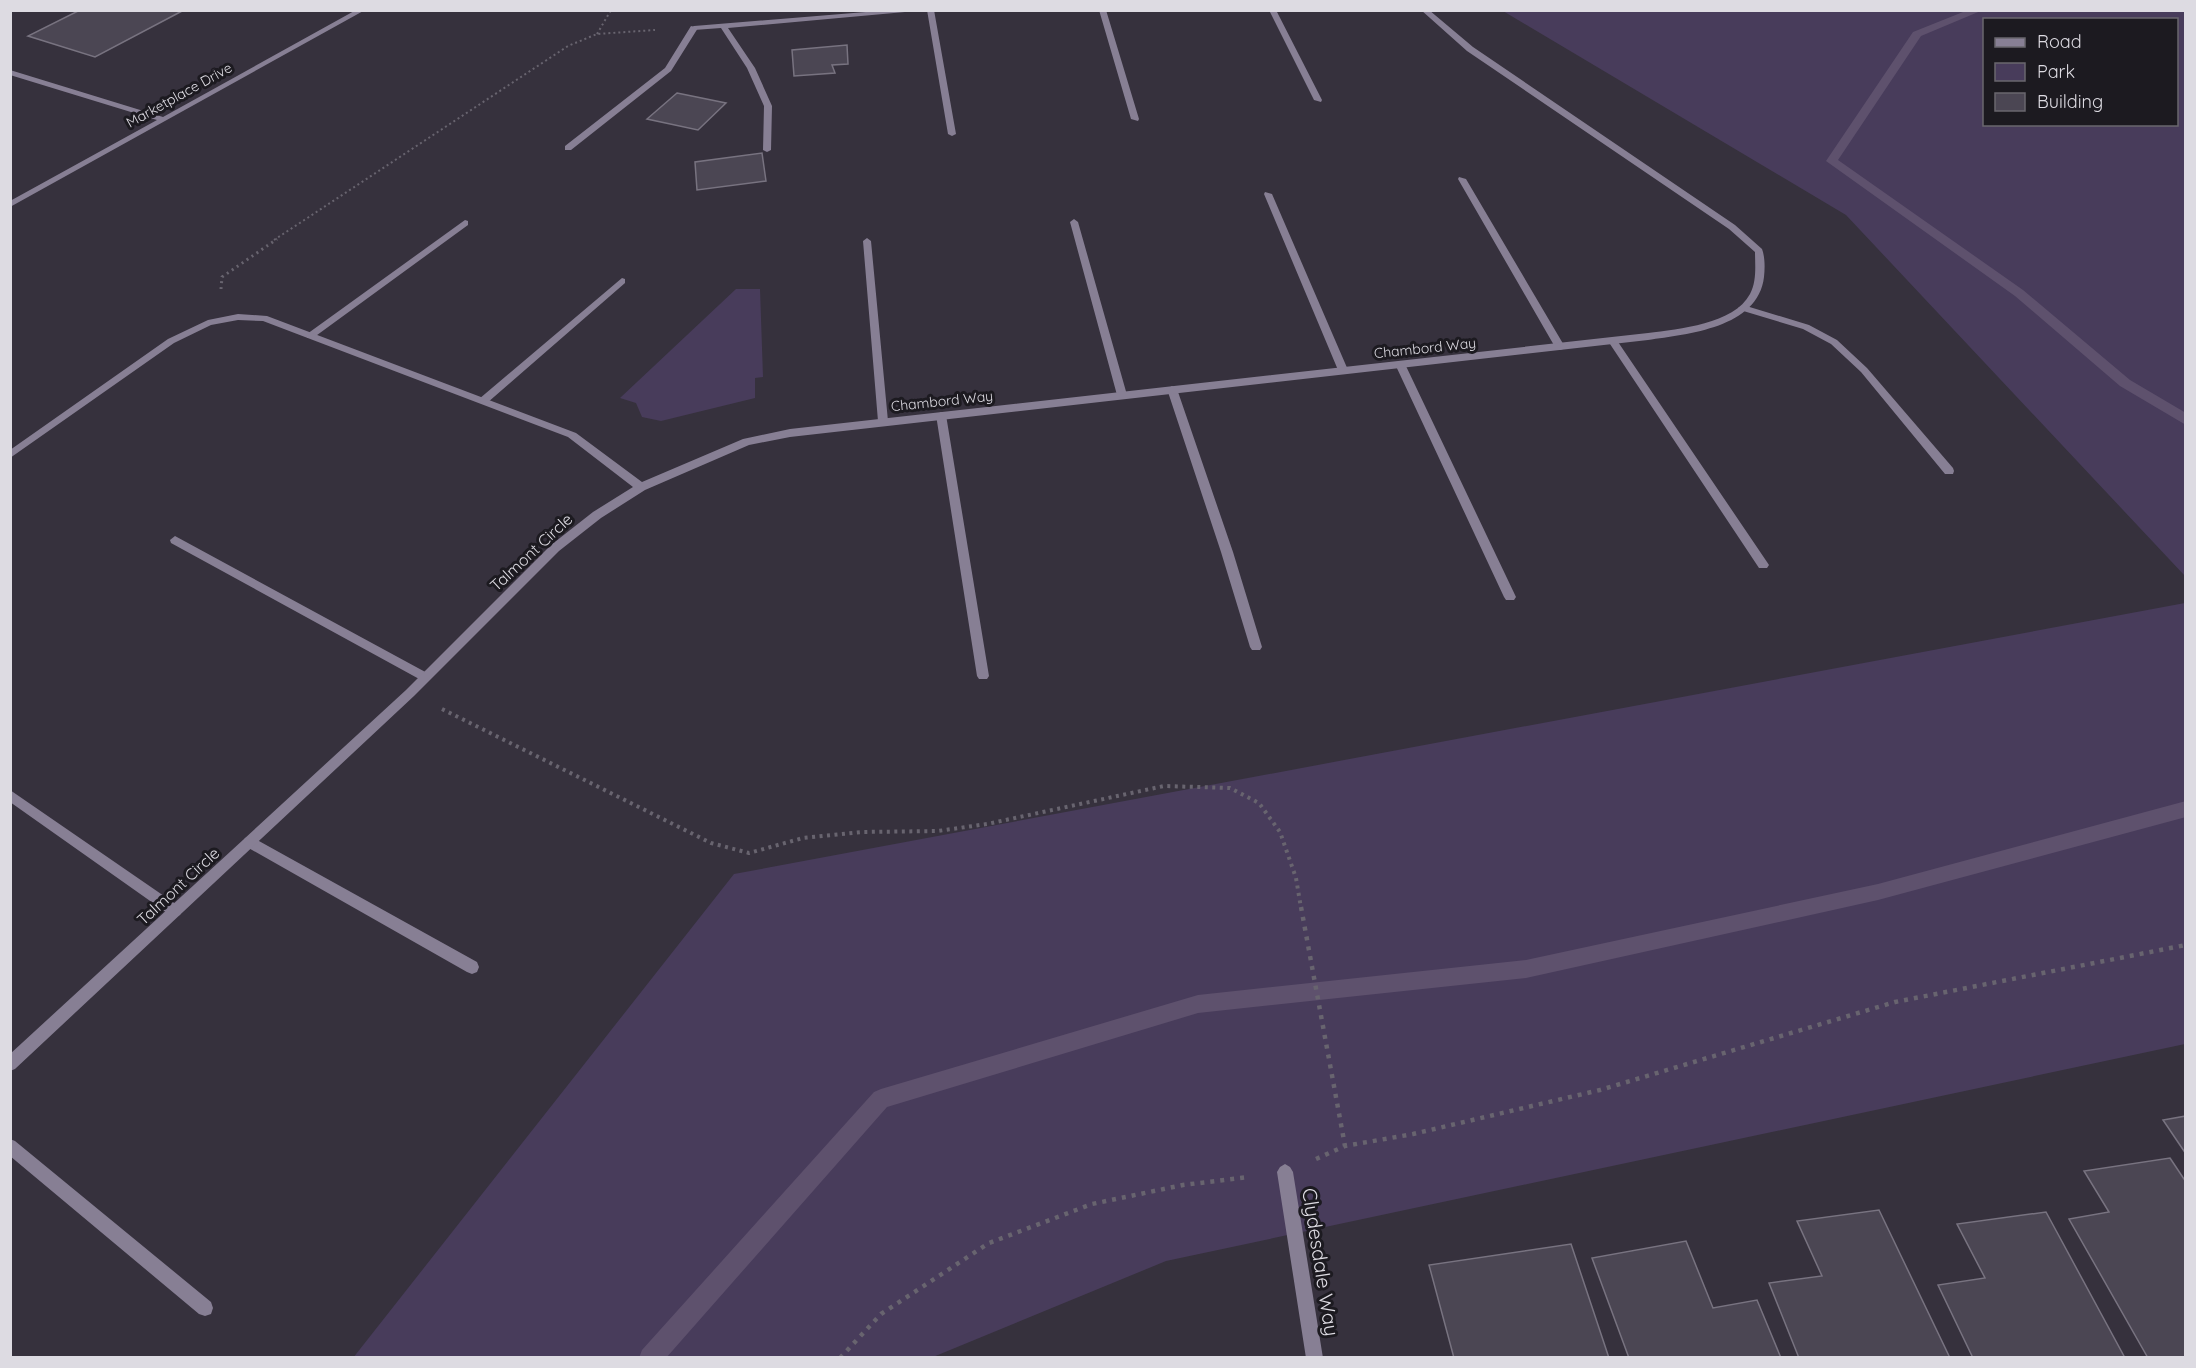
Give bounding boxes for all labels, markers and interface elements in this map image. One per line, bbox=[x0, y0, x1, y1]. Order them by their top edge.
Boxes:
legend bbox=[1983, 18, 2178, 126]
text: Road bbox=[2037, 30, 2082, 53]
street label: Marketplace Drive bbox=[123, 58, 235, 132]
text: Park bbox=[2037, 60, 2075, 83]
text: Building bbox=[2037, 90, 2103, 113]
street label: Chambord Way bbox=[1373, 334, 1477, 362]
street label: Chambord Way bbox=[890, 387, 994, 415]
street label: Talmont Circle bbox=[486, 509, 576, 595]
street label: Talmont Circle bbox=[133, 843, 223, 929]
street label: Clydesdale Way bbox=[1297, 1186, 1345, 1338]

